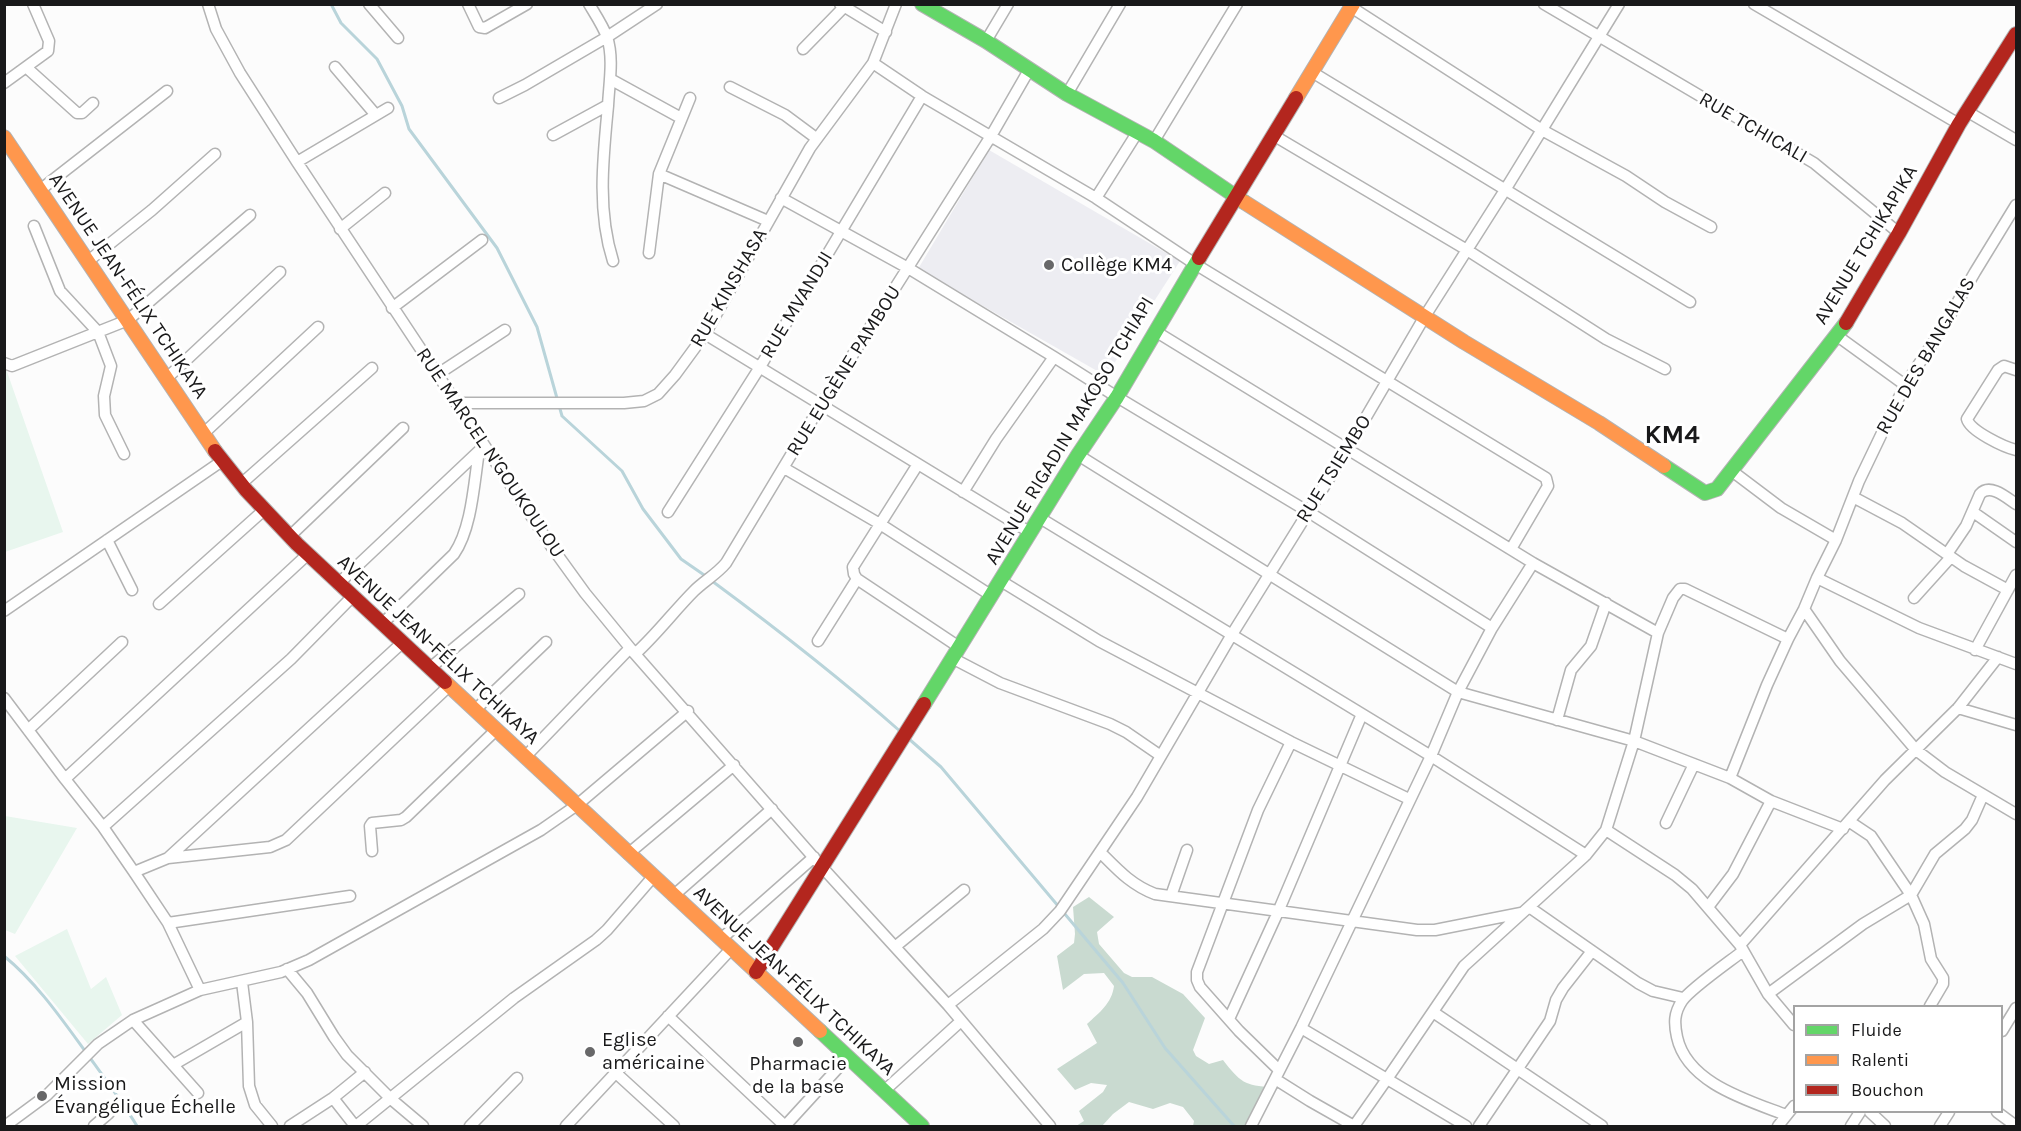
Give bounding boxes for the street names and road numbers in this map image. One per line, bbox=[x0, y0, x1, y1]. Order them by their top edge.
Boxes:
street label: RUE TCHICALI bbox=[1695, 87, 1811, 169]
street label: AVENUE TCHIKAPIKA bbox=[1809, 161, 1923, 329]
street label: AVENUE JEAN-FÉLIX TCHIKAYA bbox=[43, 168, 213, 404]
street label: RUE KINSHASA bbox=[685, 224, 773, 352]
street label: RUE MVANDJI bbox=[756, 247, 838, 363]
street label: RUE DES BANGALAS bbox=[1871, 273, 1981, 439]
street label: RUE EUGÈNE PAMBOU bbox=[782, 281, 906, 461]
street label: AVENUE RIGADIN MAKOSO TCHIAPI bbox=[980, 293, 1160, 569]
street label: RUE MARCEL N'GOUKOULOU bbox=[411, 343, 569, 563]
street label: RUE TSIEMBO bbox=[1291, 411, 1377, 527]
street label: AVENUE JEAN-FÉLIX TCHIKAYA bbox=[332, 550, 544, 750]
street label: AVENUE JEAN-FÉLIX TCHIKAYA bbox=[688, 881, 900, 1081]

